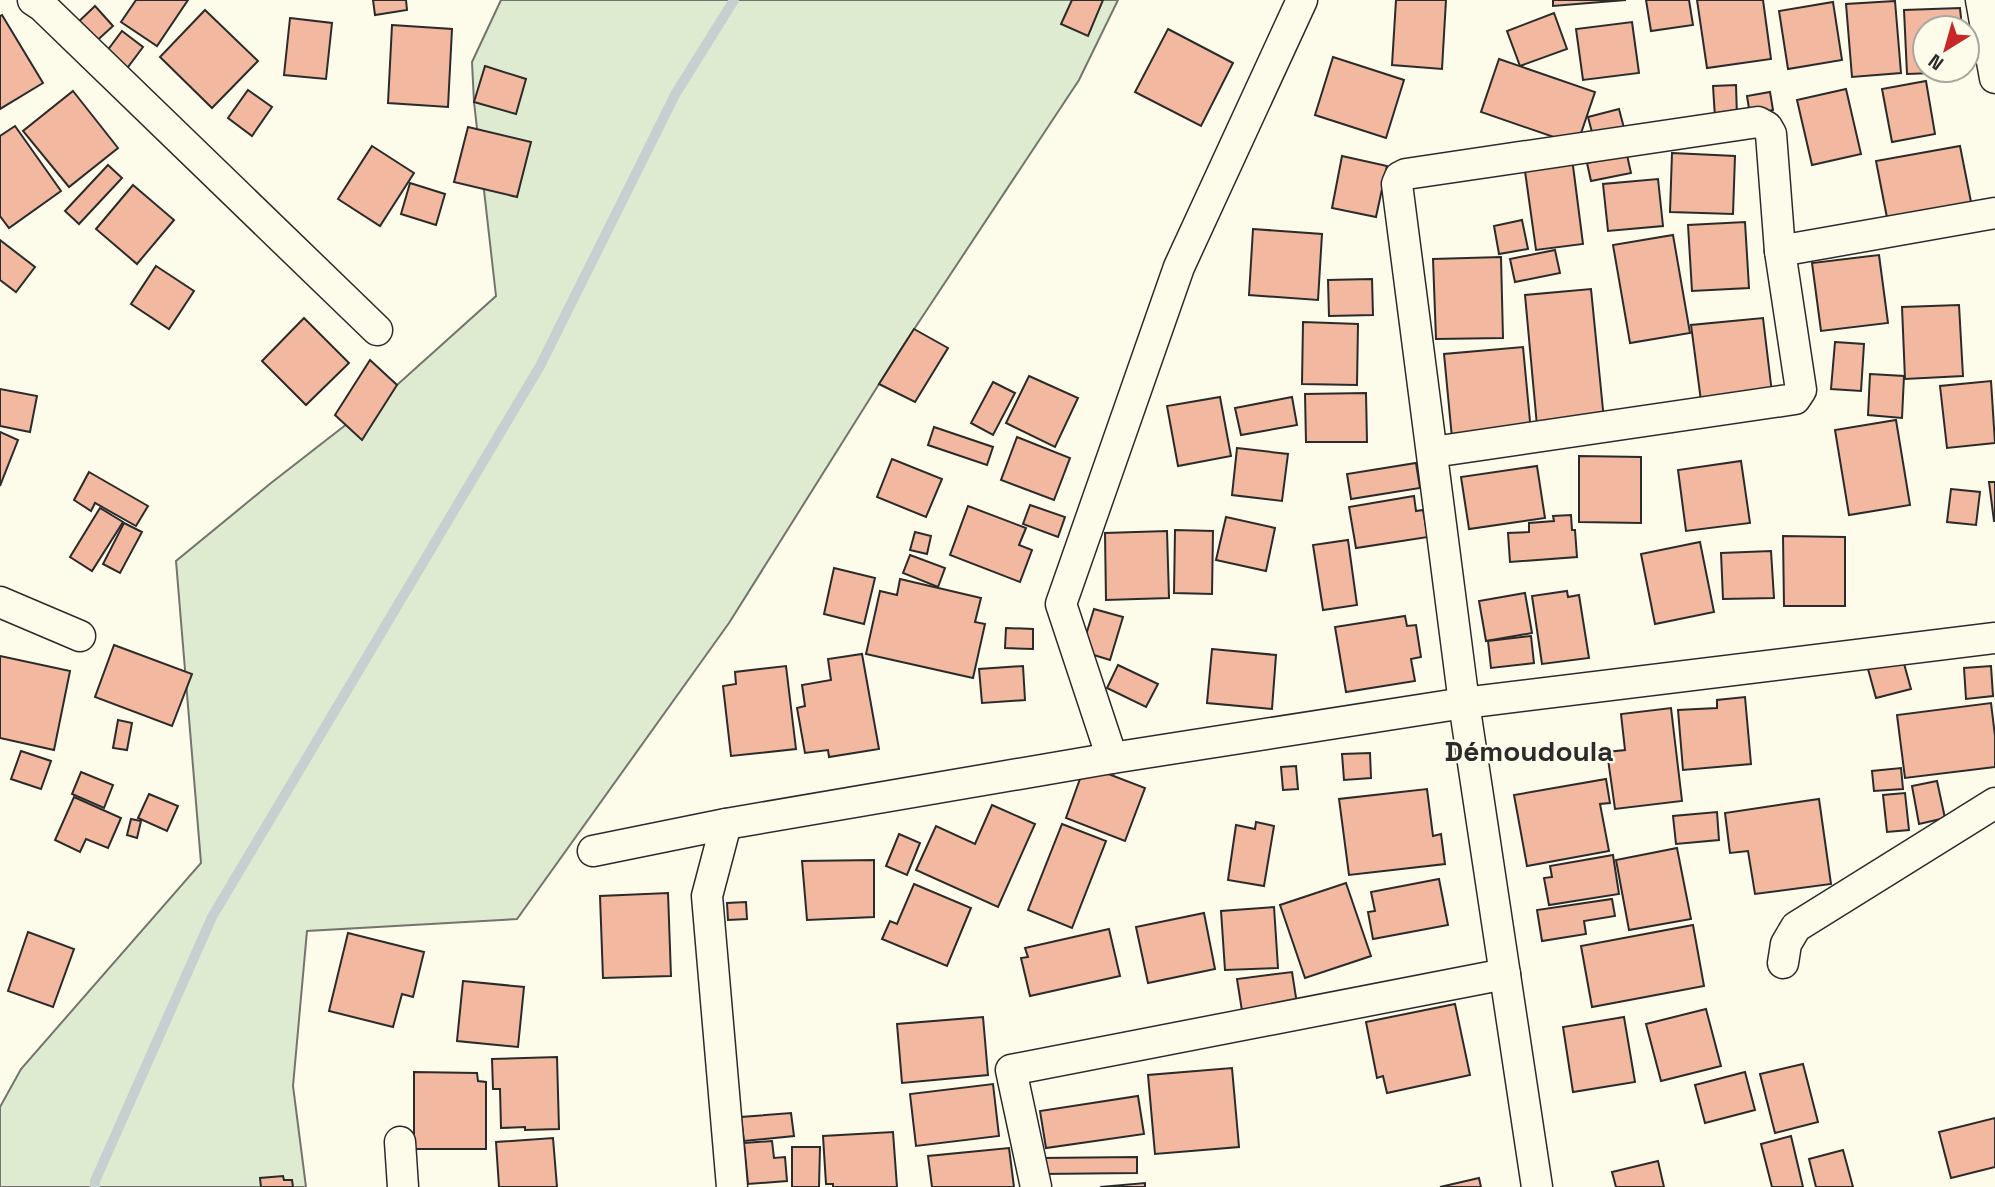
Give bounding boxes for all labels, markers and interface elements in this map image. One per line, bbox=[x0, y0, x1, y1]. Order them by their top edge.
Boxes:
north arrow bbox=[1911, 14, 1981, 84]
text: N bbox=[1923, 48, 1949, 76]
district label: Démoudoula bbox=[1445, 733, 1613, 769]

